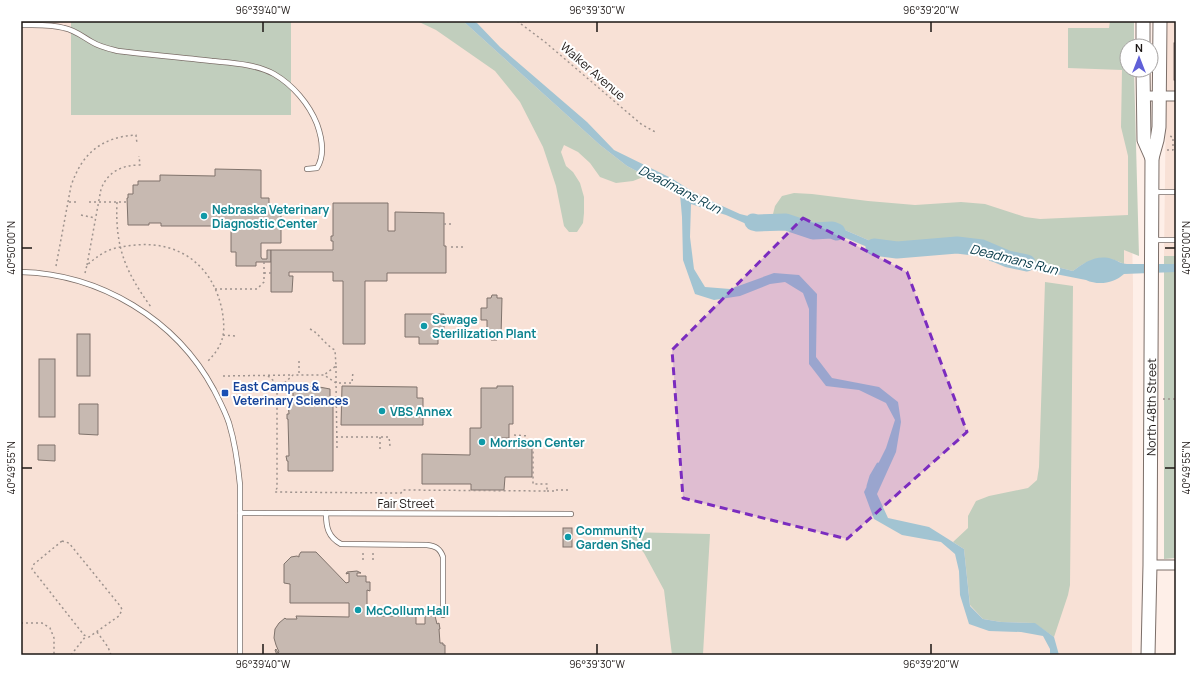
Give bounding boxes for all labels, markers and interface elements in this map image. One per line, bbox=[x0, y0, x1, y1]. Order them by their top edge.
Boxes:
text: 96°39'40"W bbox=[236, 3, 291, 17]
text: 96°39'30"W bbox=[569, 3, 625, 17]
text: 96°39'20"W bbox=[903, 3, 960, 17]
street label: Walker Avenue bbox=[557, 38, 629, 104]
north arrow bbox=[1119, 38, 1159, 78]
text: N bbox=[1135, 40, 1143, 55]
water label: Deadmans Run bbox=[636, 161, 725, 218]
place label: Nebraska Veterinary Diagnostic Center bbox=[212, 201, 329, 232]
marker: Nebraska Veterinary Diagnostic Center bbox=[199, 211, 209, 221]
text: 40°50'00"N bbox=[4, 221, 18, 275]
text: 40°50'00"N bbox=[1179, 221, 1193, 275]
water label: Deadmans Run bbox=[968, 239, 1061, 279]
place label: Sewage Sterilization Plant bbox=[432, 311, 536, 342]
marker: Sewage Sterilization Plant bbox=[419, 321, 429, 331]
street label: North 48th Street bbox=[1142, 358, 1160, 456]
place label: East Campus & Veterinary Sciences bbox=[233, 378, 349, 409]
marker: East Campus & Veterinary Sciences bbox=[220, 388, 230, 398]
place label: VBS Annex bbox=[390, 403, 452, 420]
marker: VBS Annex bbox=[377, 406, 387, 416]
place label: Morrison Center bbox=[490, 434, 585, 451]
marker: Morrison Center bbox=[477, 437, 487, 447]
text: 40°49'55"N bbox=[4, 441, 18, 494]
text: 40°49'55"N bbox=[1179, 441, 1193, 494]
street label: Fair Street bbox=[377, 495, 435, 512]
place label: Community Garden Shed bbox=[576, 522, 651, 553]
marker: Community Garden Shed bbox=[563, 532, 573, 542]
place label: McCollum Hall bbox=[366, 602, 449, 619]
marker: McCollum Hall bbox=[353, 605, 363, 615]
text: 96°39'40"W bbox=[236, 657, 291, 671]
text: 96°39'30"W bbox=[569, 657, 625, 671]
text: 96°39'20"W bbox=[903, 657, 960, 671]

